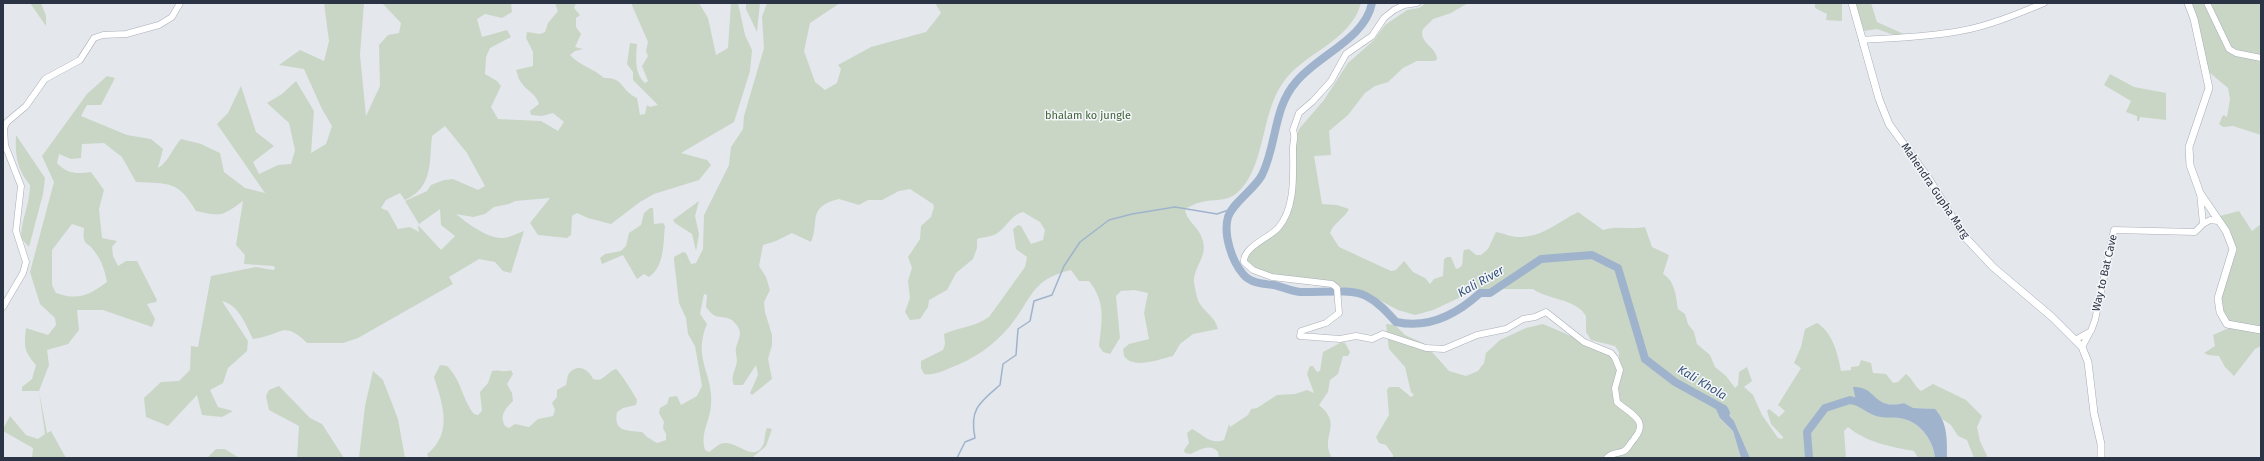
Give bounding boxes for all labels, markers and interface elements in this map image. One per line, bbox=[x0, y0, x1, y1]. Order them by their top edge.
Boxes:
park label: bhalam ko jungle bbox=[1045, 109, 1131, 123]
street label: Mahendra Gupha Marg bbox=[1898, 141, 1972, 241]
street label: Way to Bat Cave bbox=[2090, 233, 2120, 313]
water label: Kali River bbox=[1455, 263, 1507, 301]
water label: Kali Khola bbox=[1675, 363, 1729, 403]

